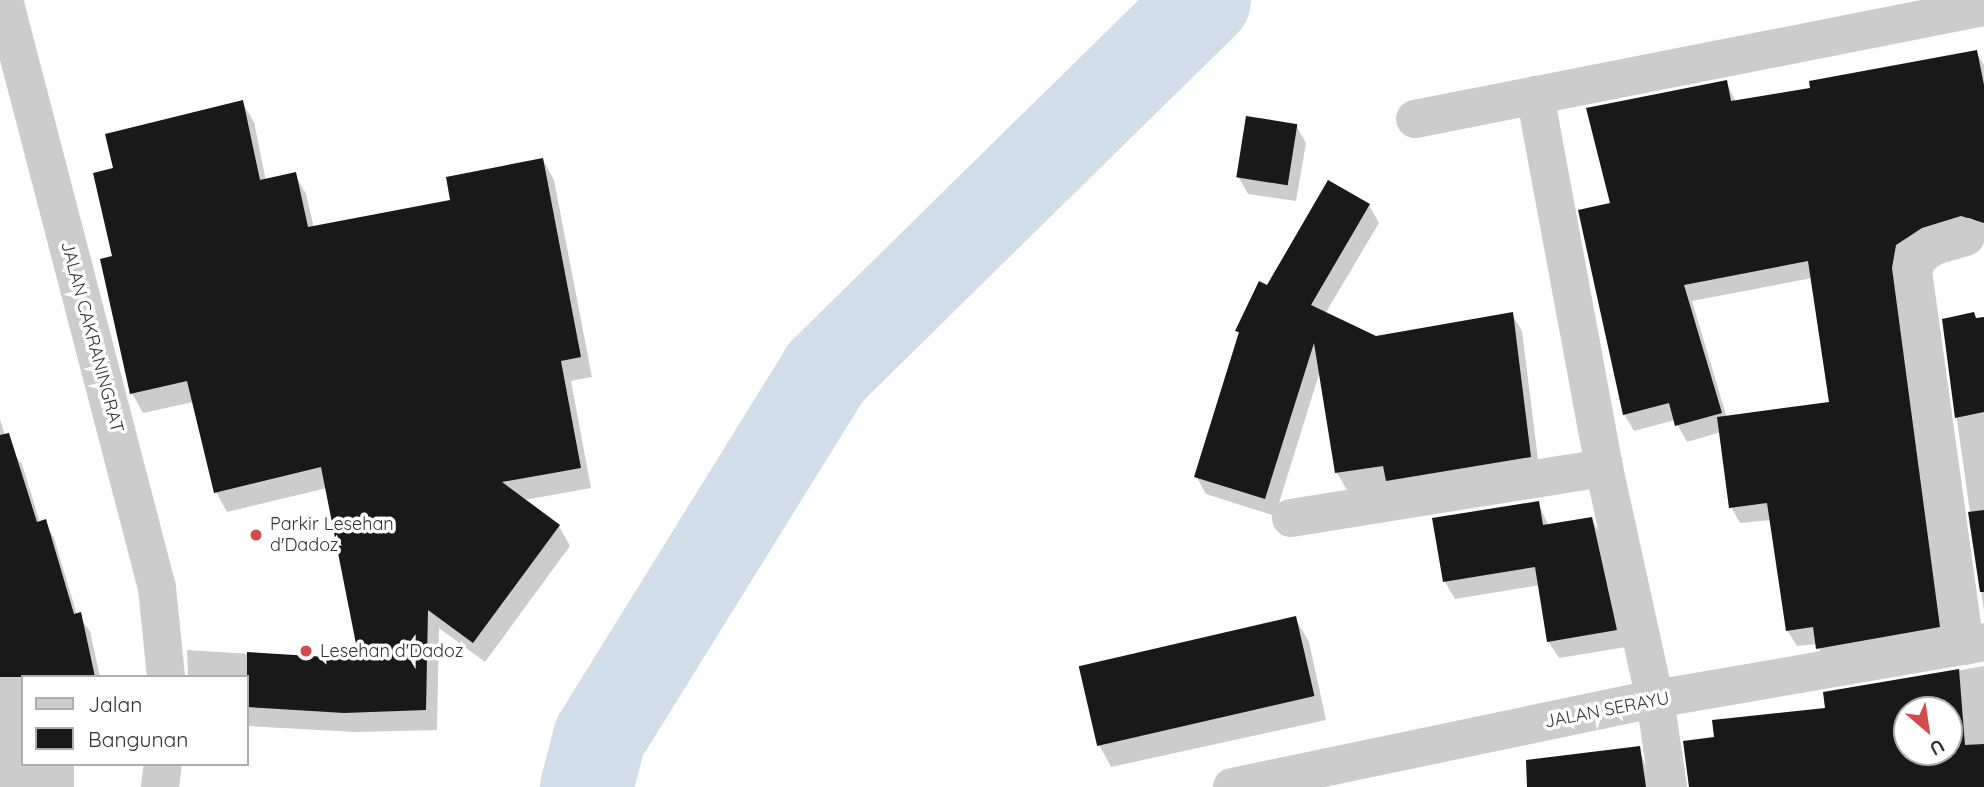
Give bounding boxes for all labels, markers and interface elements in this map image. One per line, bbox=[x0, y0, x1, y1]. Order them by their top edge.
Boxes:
street label: JALAN CAKRANINGRAT bbox=[56, 239, 128, 435]
place label: Parkir Lesehan d'Dadoz bbox=[270, 514, 394, 556]
marker: Parkir Lesehan d'Dadoz bbox=[248, 527, 264, 543]
place label: Lesehan d'Dadoz bbox=[320, 640, 463, 662]
marker: Lesehan d'Dadoz bbox=[298, 643, 314, 659]
legend bbox=[21, 675, 248, 766]
street label: JALAN SERAYU bbox=[1543, 687, 1671, 733]
text: Jalan bbox=[88, 691, 142, 717]
north arrow bbox=[1893, 696, 1963, 766]
text: Bangunan bbox=[88, 726, 188, 752]
text: U bbox=[1926, 734, 1949, 761]

